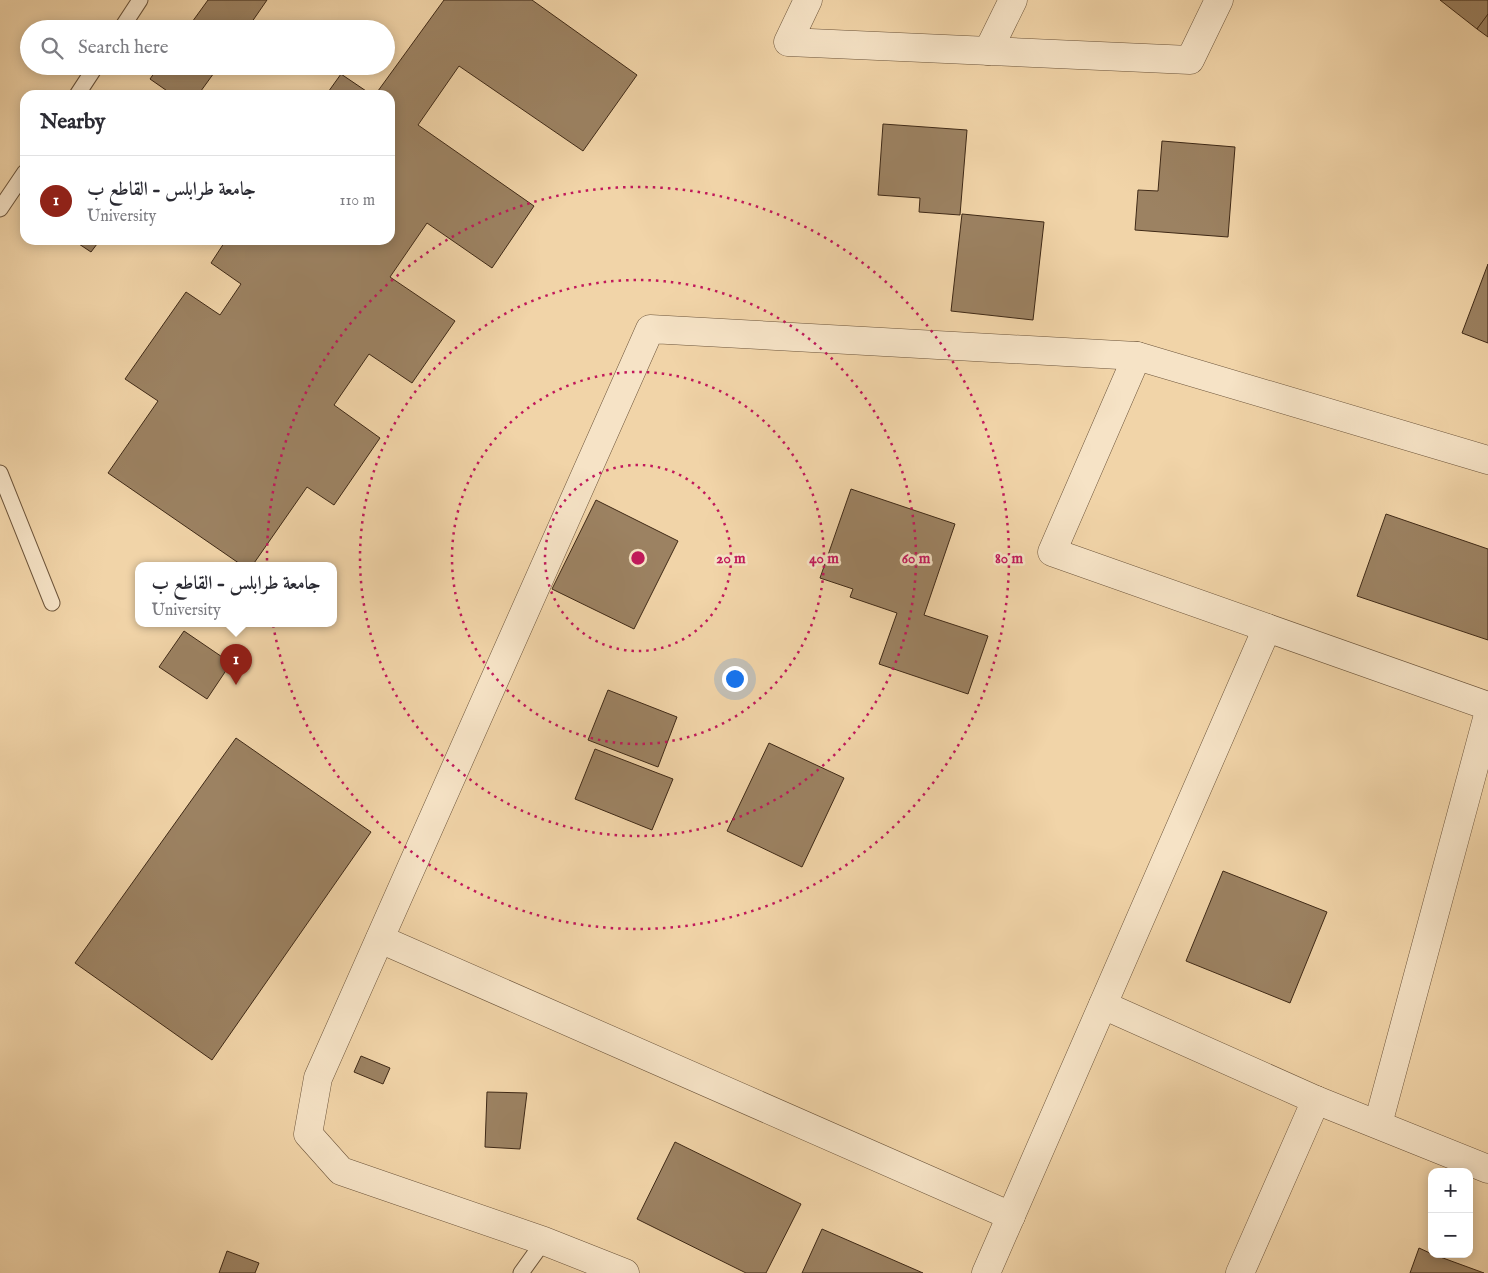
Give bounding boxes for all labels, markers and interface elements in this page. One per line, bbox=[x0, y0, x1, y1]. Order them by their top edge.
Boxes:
search box bbox=[20, 20, 395, 75]
icon: search bbox=[38, 34, 66, 62]
text: Search here bbox=[78, 36, 169, 60]
text: Nearby bbox=[40, 109, 105, 136]
text: جامعة طرابلس - القاطع ب bbox=[87, 178, 256, 202]
text: 1 bbox=[53, 191, 59, 211]
text: 110 m bbox=[339, 191, 375, 211]
text: University bbox=[87, 207, 156, 227]
centre of rings bbox=[629, 549, 647, 567]
text: 20 m bbox=[716, 549, 746, 568]
text: 40 m bbox=[809, 549, 839, 568]
text: 60 m bbox=[902, 549, 931, 568]
text: 80 m bbox=[995, 549, 1023, 568]
popup bbox=[135, 562, 337, 627]
text: جامعة طرابلس - القاطع ب bbox=[152, 572, 320, 596]
text: University bbox=[152, 601, 221, 621]
pin: 1 bbox=[220, 644, 252, 685]
your location bbox=[722, 666, 748, 692]
map controls bbox=[1428, 1168, 1473, 1258]
button: + bbox=[1428, 1168, 1473, 1213]
button: − bbox=[1428, 1213, 1473, 1258]

